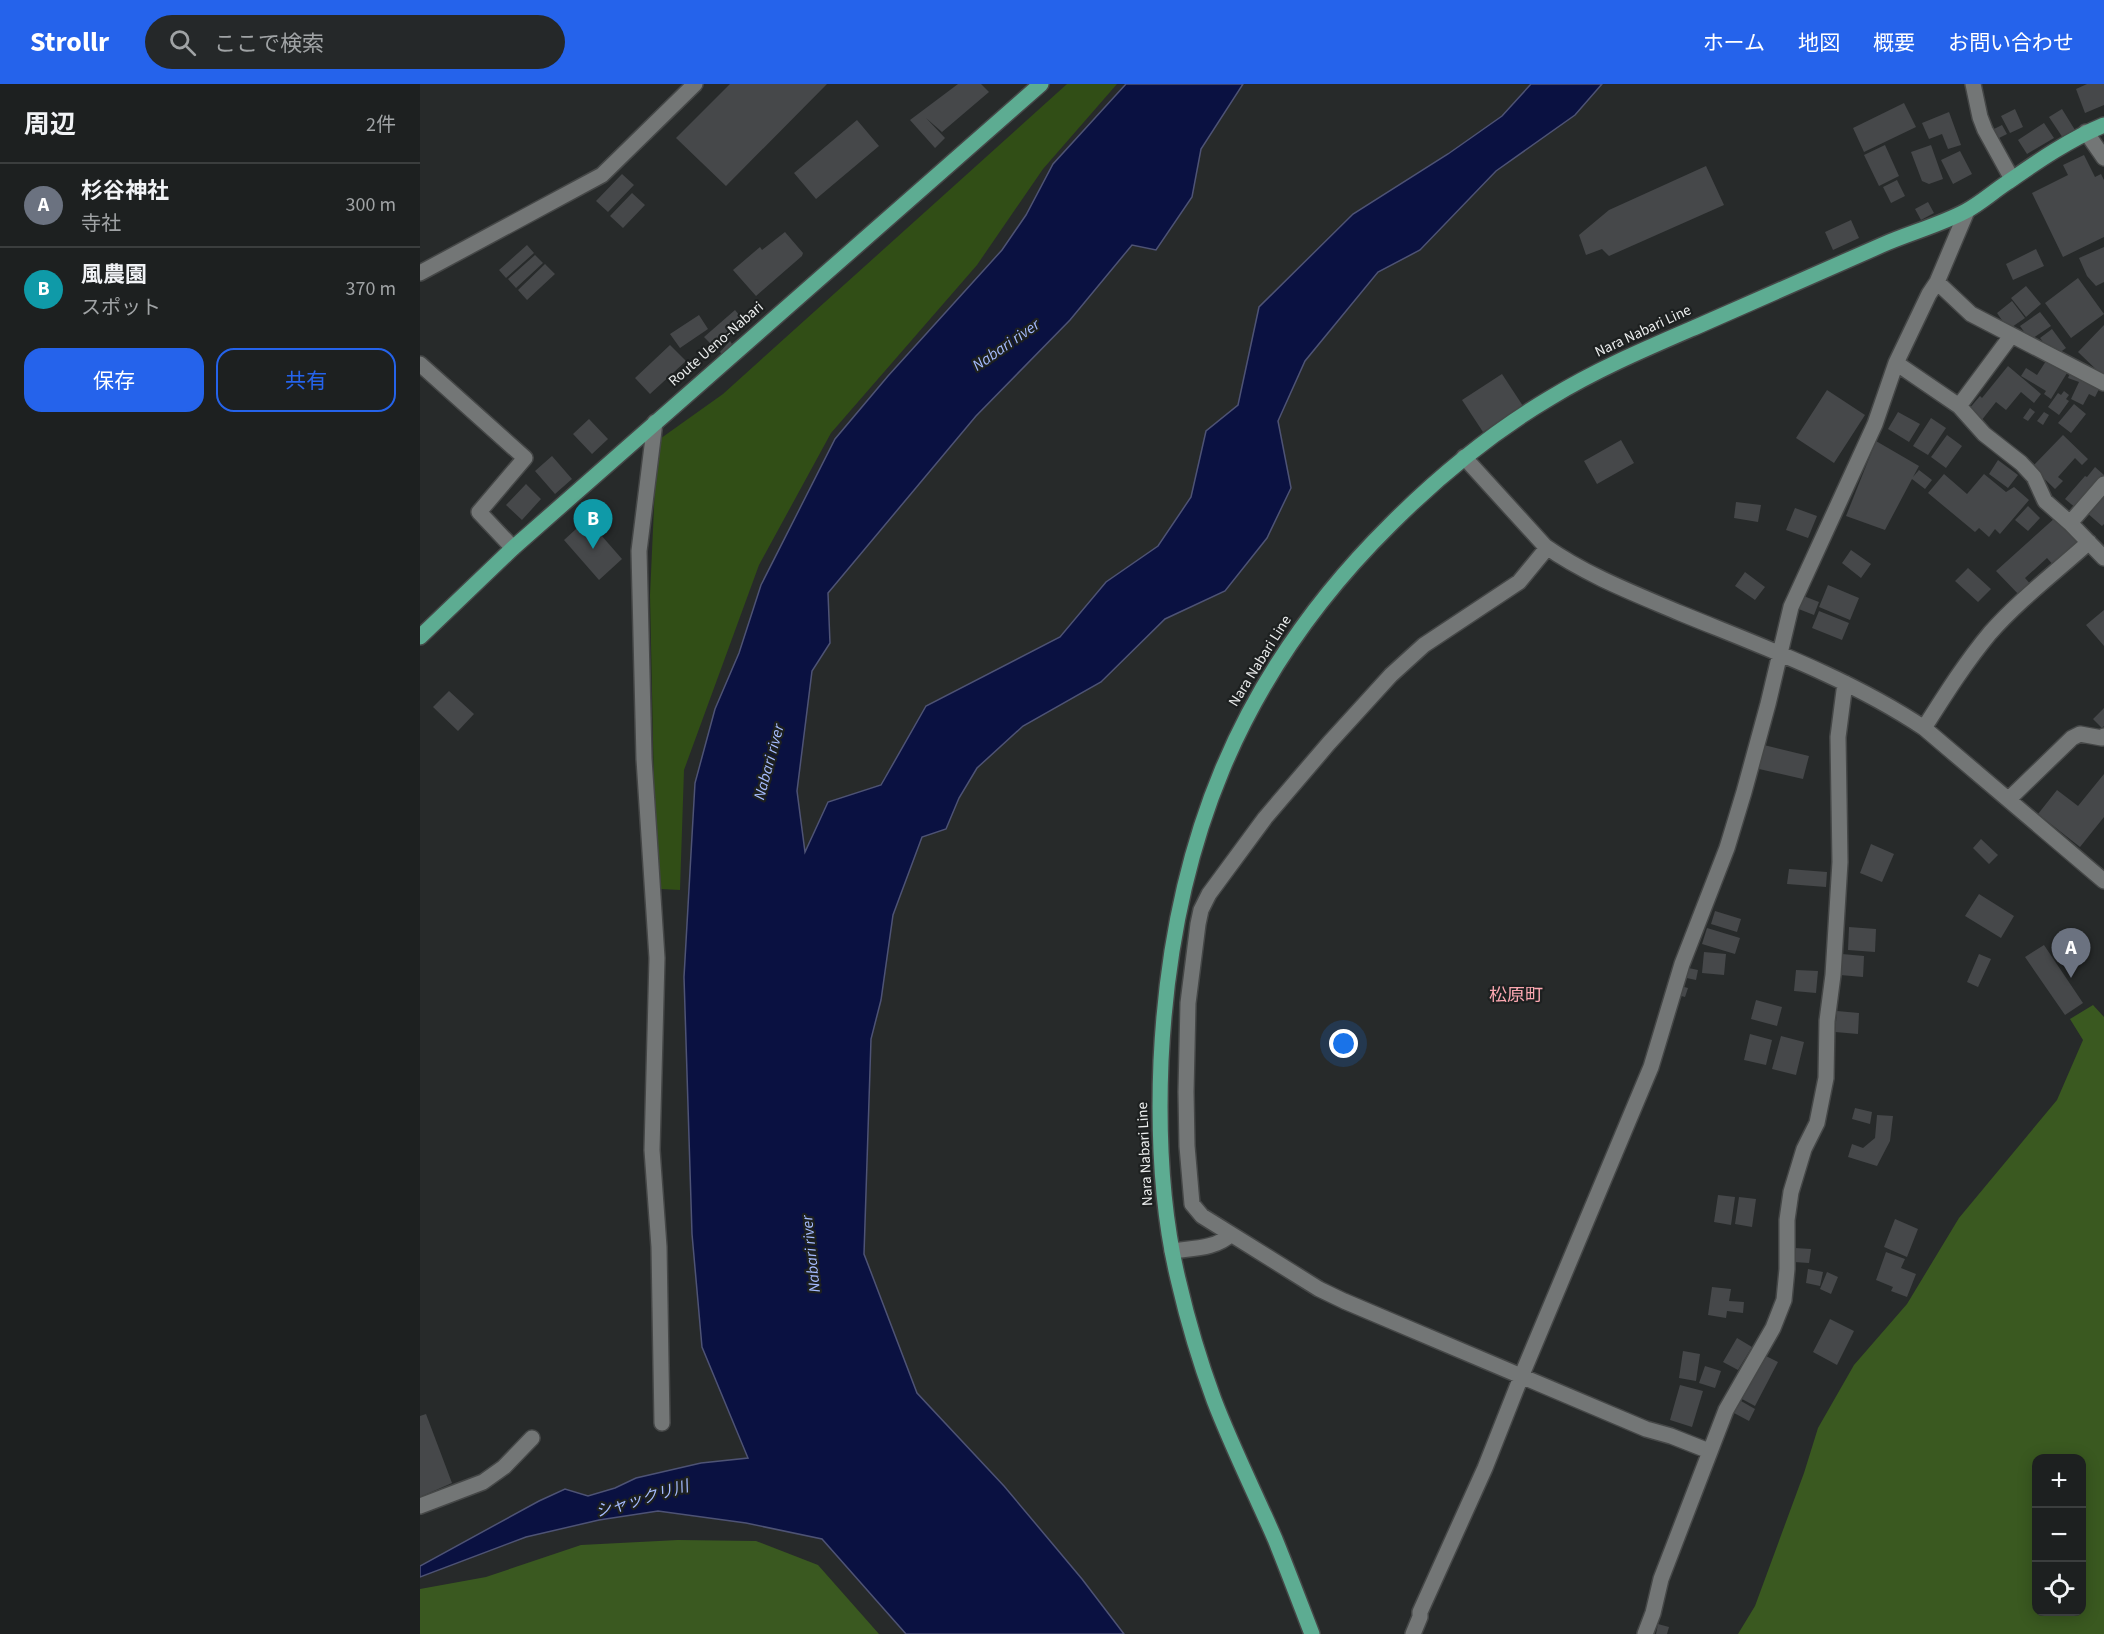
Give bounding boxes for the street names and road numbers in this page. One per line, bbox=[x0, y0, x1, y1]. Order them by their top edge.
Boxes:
street label: Route Ueno-Nabari bbox=[664, 297, 768, 391]
street label: Nara Nabari Line bbox=[1591, 299, 1695, 363]
street label: Nara Nabari Line bbox=[1224, 611, 1296, 711]
street label: Nara Nabari Line bbox=[1132, 1101, 1158, 1207]

